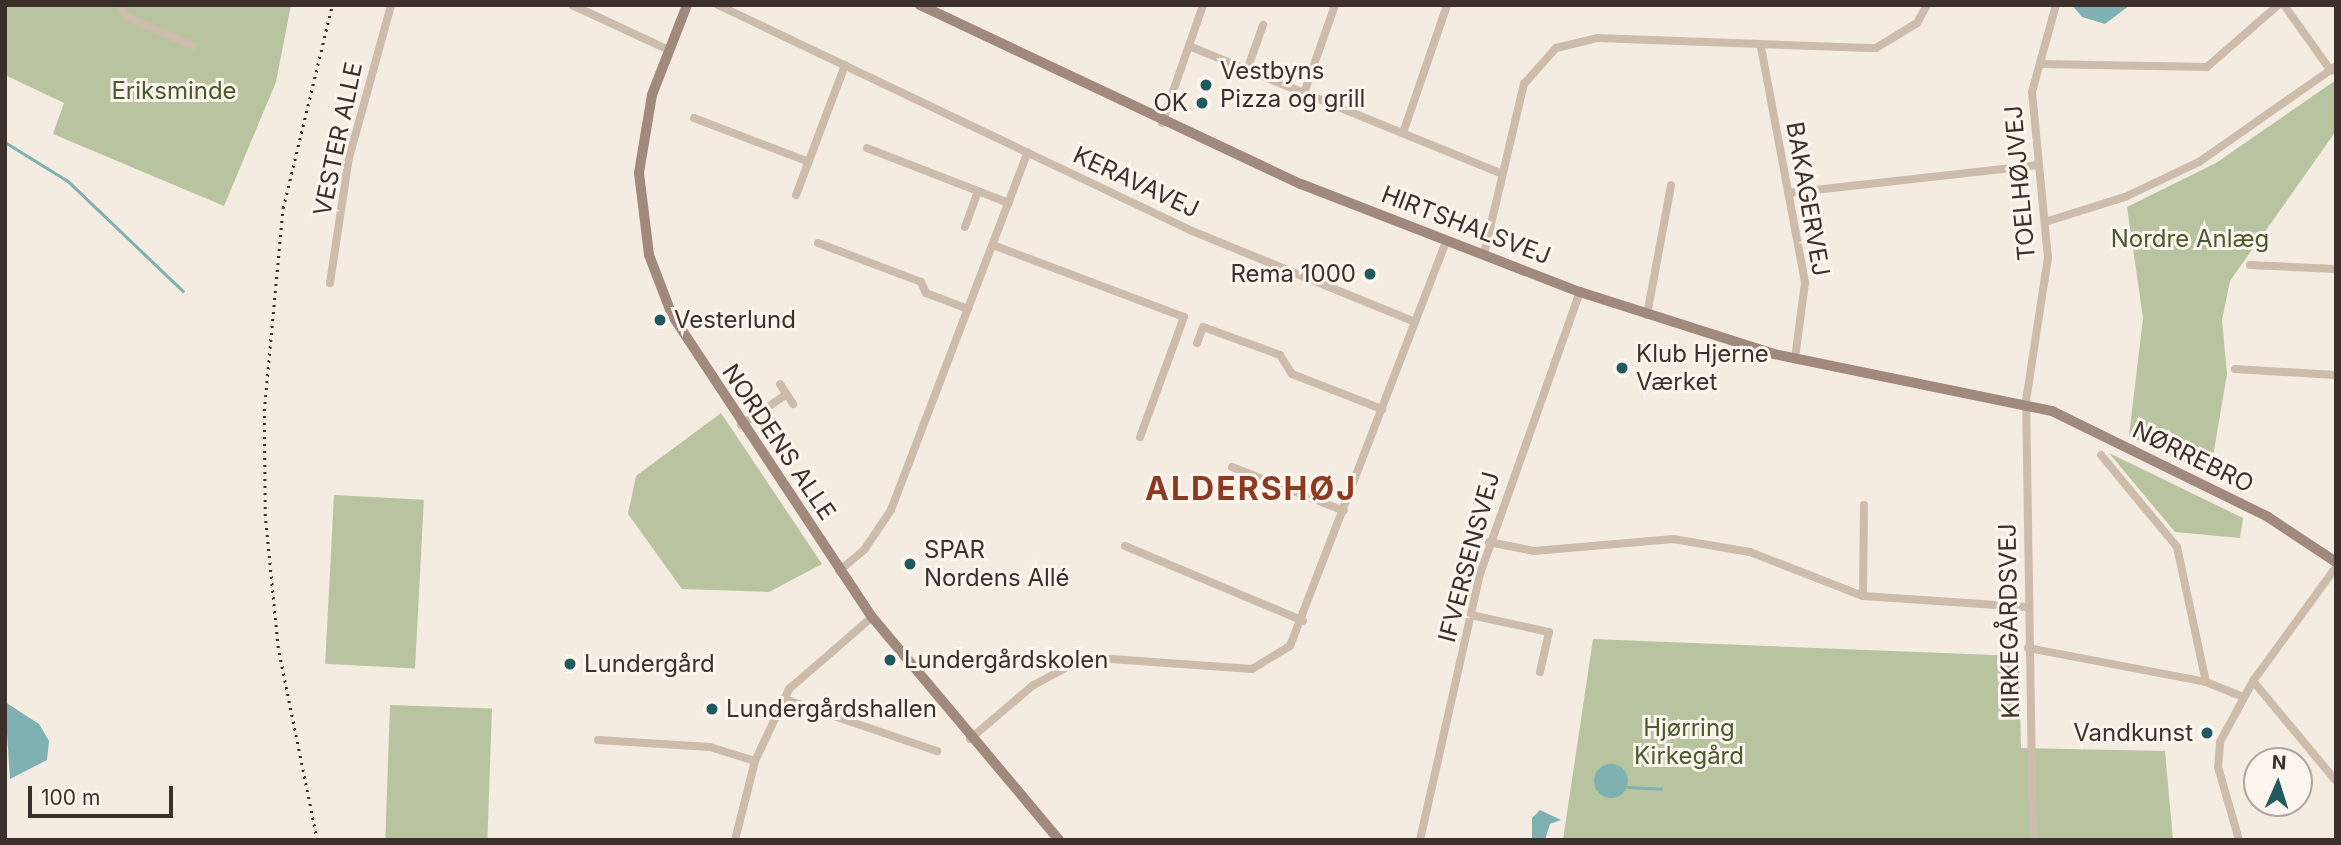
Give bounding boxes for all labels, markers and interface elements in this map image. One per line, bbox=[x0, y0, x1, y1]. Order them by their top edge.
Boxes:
place label: Vestbyns Pizza og grill bbox=[1220, 57, 1365, 113]
street label: VESTER ALLE bbox=[308, 59, 368, 219]
park label: Eriksminde bbox=[111, 77, 237, 105]
marker: Vestbyns Pizza og grill bbox=[1198, 77, 1214, 93]
place label: OK bbox=[1154, 89, 1188, 117]
marker: OK bbox=[1194, 95, 1210, 111]
street label: TOELHØJVEJ bbox=[1999, 104, 2041, 262]
street label: BAKAGERVEJ bbox=[1780, 120, 1836, 278]
street label: KERAVAVEJ bbox=[1069, 140, 1203, 224]
street label: HIRTSHALSVEJ bbox=[1377, 180, 1555, 270]
park label: Nordre Anlæg bbox=[2111, 225, 2269, 253]
place label: Rema 1000 bbox=[1230, 260, 1356, 288]
marker: Rema 1000 bbox=[1362, 266, 1378, 282]
place label: Vesterlund bbox=[674, 306, 796, 334]
marker: Vesterlund bbox=[652, 312, 668, 328]
place label: Klub Hjerne Værket bbox=[1636, 340, 1769, 396]
street label: NORDENS ALLE bbox=[716, 359, 842, 525]
marker: Klub Hjerne Værket bbox=[1614, 360, 1630, 376]
street label: NØRREBRO bbox=[2128, 415, 2258, 499]
street label: IFVERSENSVEJ bbox=[1432, 469, 1506, 645]
district label: ALDERSHØJ bbox=[1146, 470, 1356, 508]
street label: KIRKEGÅRDSVEJ bbox=[1993, 523, 2025, 719]
place label: SPAR Nordens Allé bbox=[924, 536, 1070, 592]
marker: SPAR Nordens Allé bbox=[902, 556, 918, 572]
place label: Lundergårdskolen bbox=[904, 646, 1108, 674]
place label: Lundergård bbox=[584, 650, 715, 678]
marker: Lundergårdskolen bbox=[882, 652, 898, 668]
marker: Lundergård bbox=[562, 656, 578, 672]
place label: Lundergårdshallen bbox=[726, 695, 937, 723]
marker: Lundergårdshallen bbox=[704, 701, 720, 717]
park label: Hjørring Kirkegård bbox=[1634, 714, 1744, 770]
place label: Vandkunst bbox=[2073, 719, 2193, 747]
marker: Vandkunst bbox=[2199, 725, 2215, 741]
north arrow bbox=[2243, 747, 2313, 817]
text: N bbox=[2271, 751, 2287, 774]
scale bar bbox=[32, 772, 177, 816]
text: 100 m bbox=[41, 785, 100, 810]

